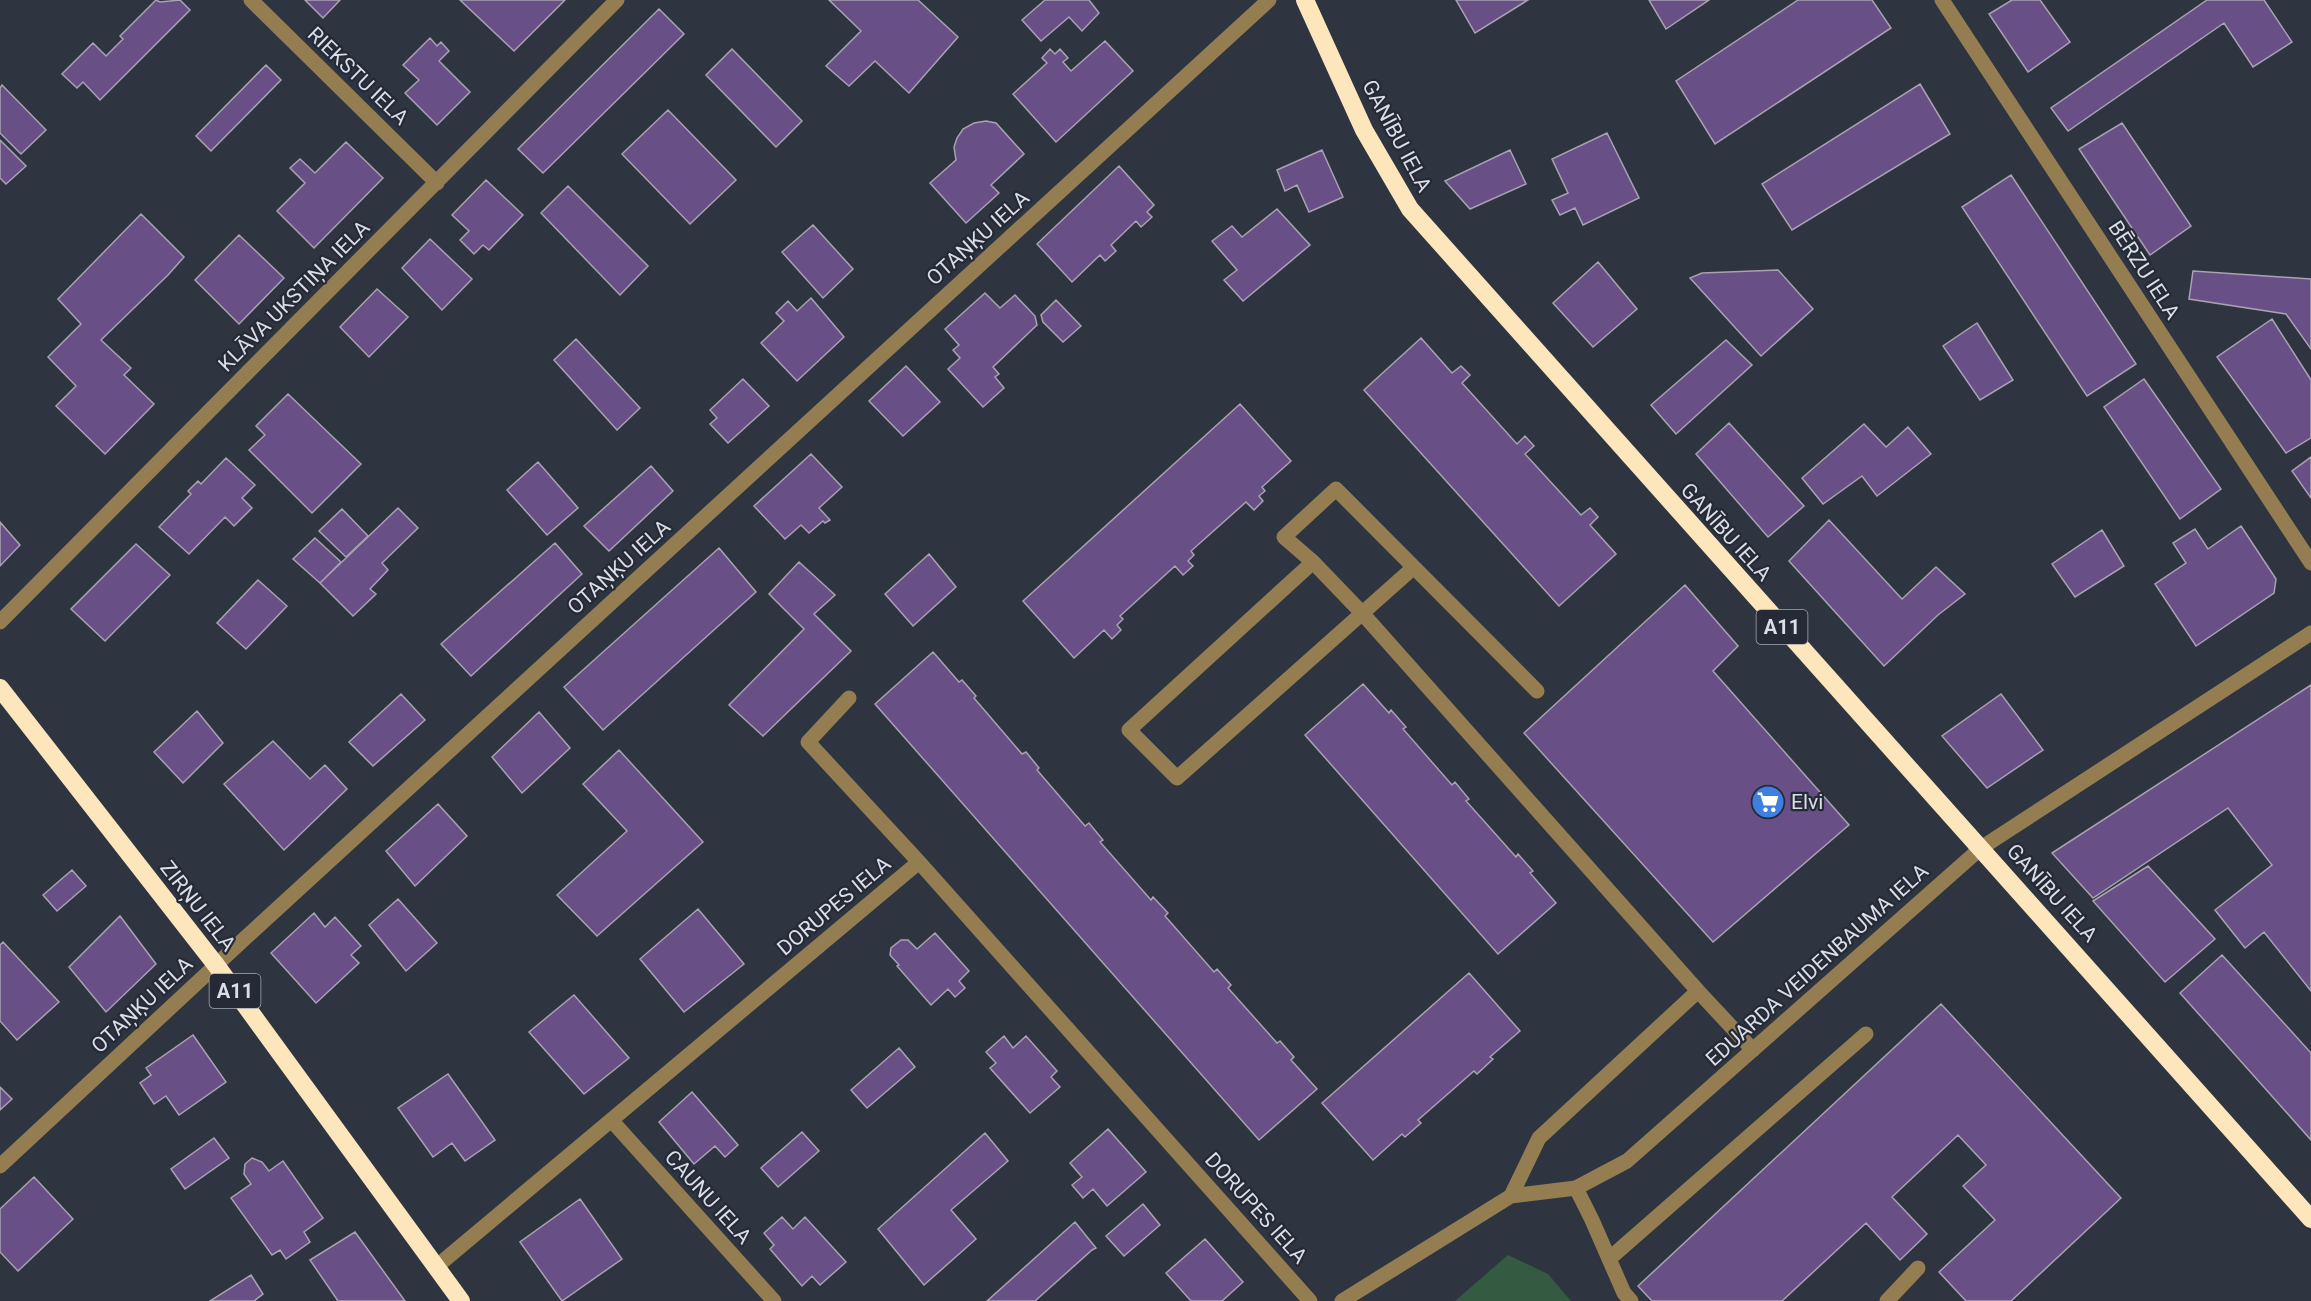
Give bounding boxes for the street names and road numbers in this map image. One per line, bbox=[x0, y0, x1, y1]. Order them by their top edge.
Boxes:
street label: RIEKSTU IELA bbox=[303, 22, 413, 130]
street label: GANĪBU IELA bbox=[1357, 76, 1437, 196]
street label: OTAŅĶU IELA bbox=[922, 186, 1034, 290]
street label: KLĀVA UKSTIŅA IELA bbox=[214, 215, 375, 376]
street label: BĒRZU IELA bbox=[2103, 216, 2185, 324]
street label: GANĪBU IELA bbox=[1676, 478, 1776, 586]
street label: OTAŅĶU IELA bbox=[563, 515, 675, 619]
road number: A11 bbox=[1756, 610, 1808, 644]
street label: GANĪBU IELA bbox=[2002, 839, 2102, 947]
street label: DORUPES IELA bbox=[772, 851, 896, 960]
street label: ZIRŅU IELA bbox=[155, 856, 241, 956]
street label: EDUARDA VEIDENBAUMA IELA bbox=[1701, 859, 1933, 1071]
street label: OTAŅĶU IELA bbox=[86, 952, 198, 1058]
road number: A11 bbox=[210, 974, 260, 1008]
street label: CAUNU IELA bbox=[660, 1145, 756, 1249]
street label: DORUPES IELA bbox=[1200, 1148, 1312, 1268]

